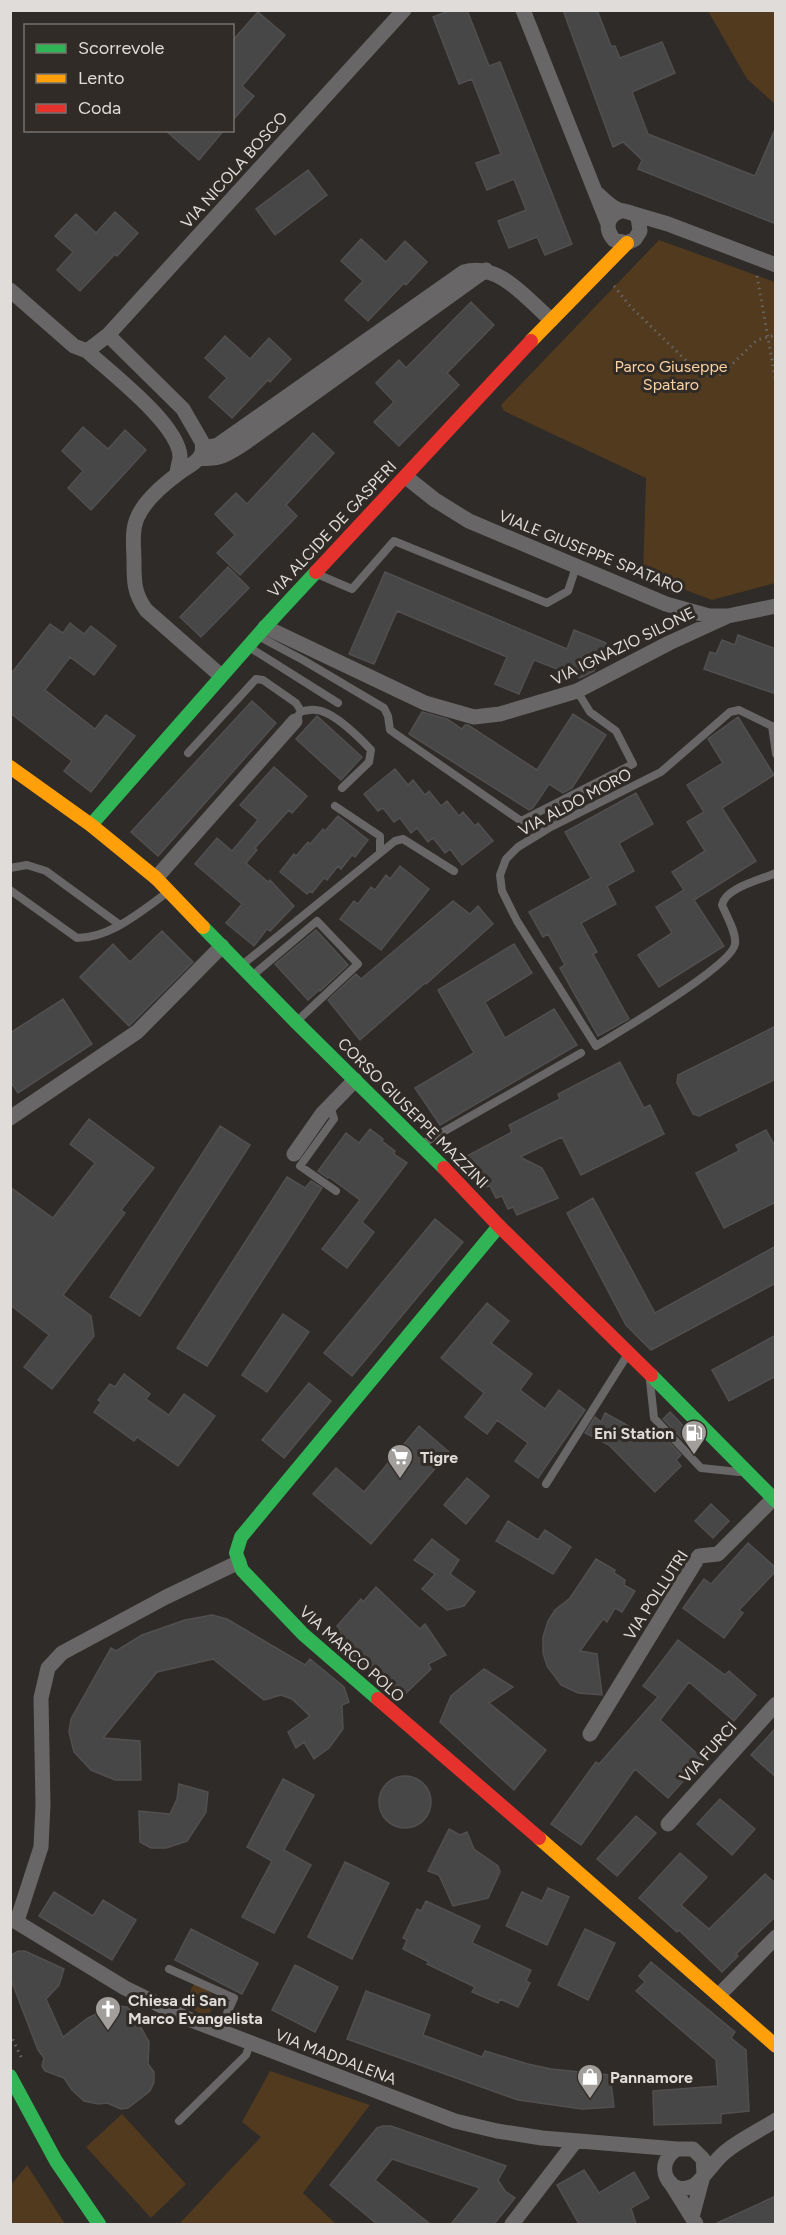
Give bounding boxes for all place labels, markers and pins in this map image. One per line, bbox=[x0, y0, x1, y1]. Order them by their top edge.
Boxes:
fuel station icon: Eni Station bbox=[679, 1418, 709, 1456]
place label: Eni Station bbox=[594, 1424, 674, 1443]
supermarket icon: Tigre bbox=[385, 1442, 415, 1480]
place label: Tigre bbox=[420, 1448, 458, 1467]
place label: Chiesa di San Marco Evangelista bbox=[128, 1991, 263, 2028]
church icon: Chiesa di San Marco Evangelista bbox=[93, 1994, 123, 2032]
shop icon: Pannamore bbox=[575, 2062, 605, 2100]
place label: Pannamore bbox=[610, 2068, 693, 2087]

